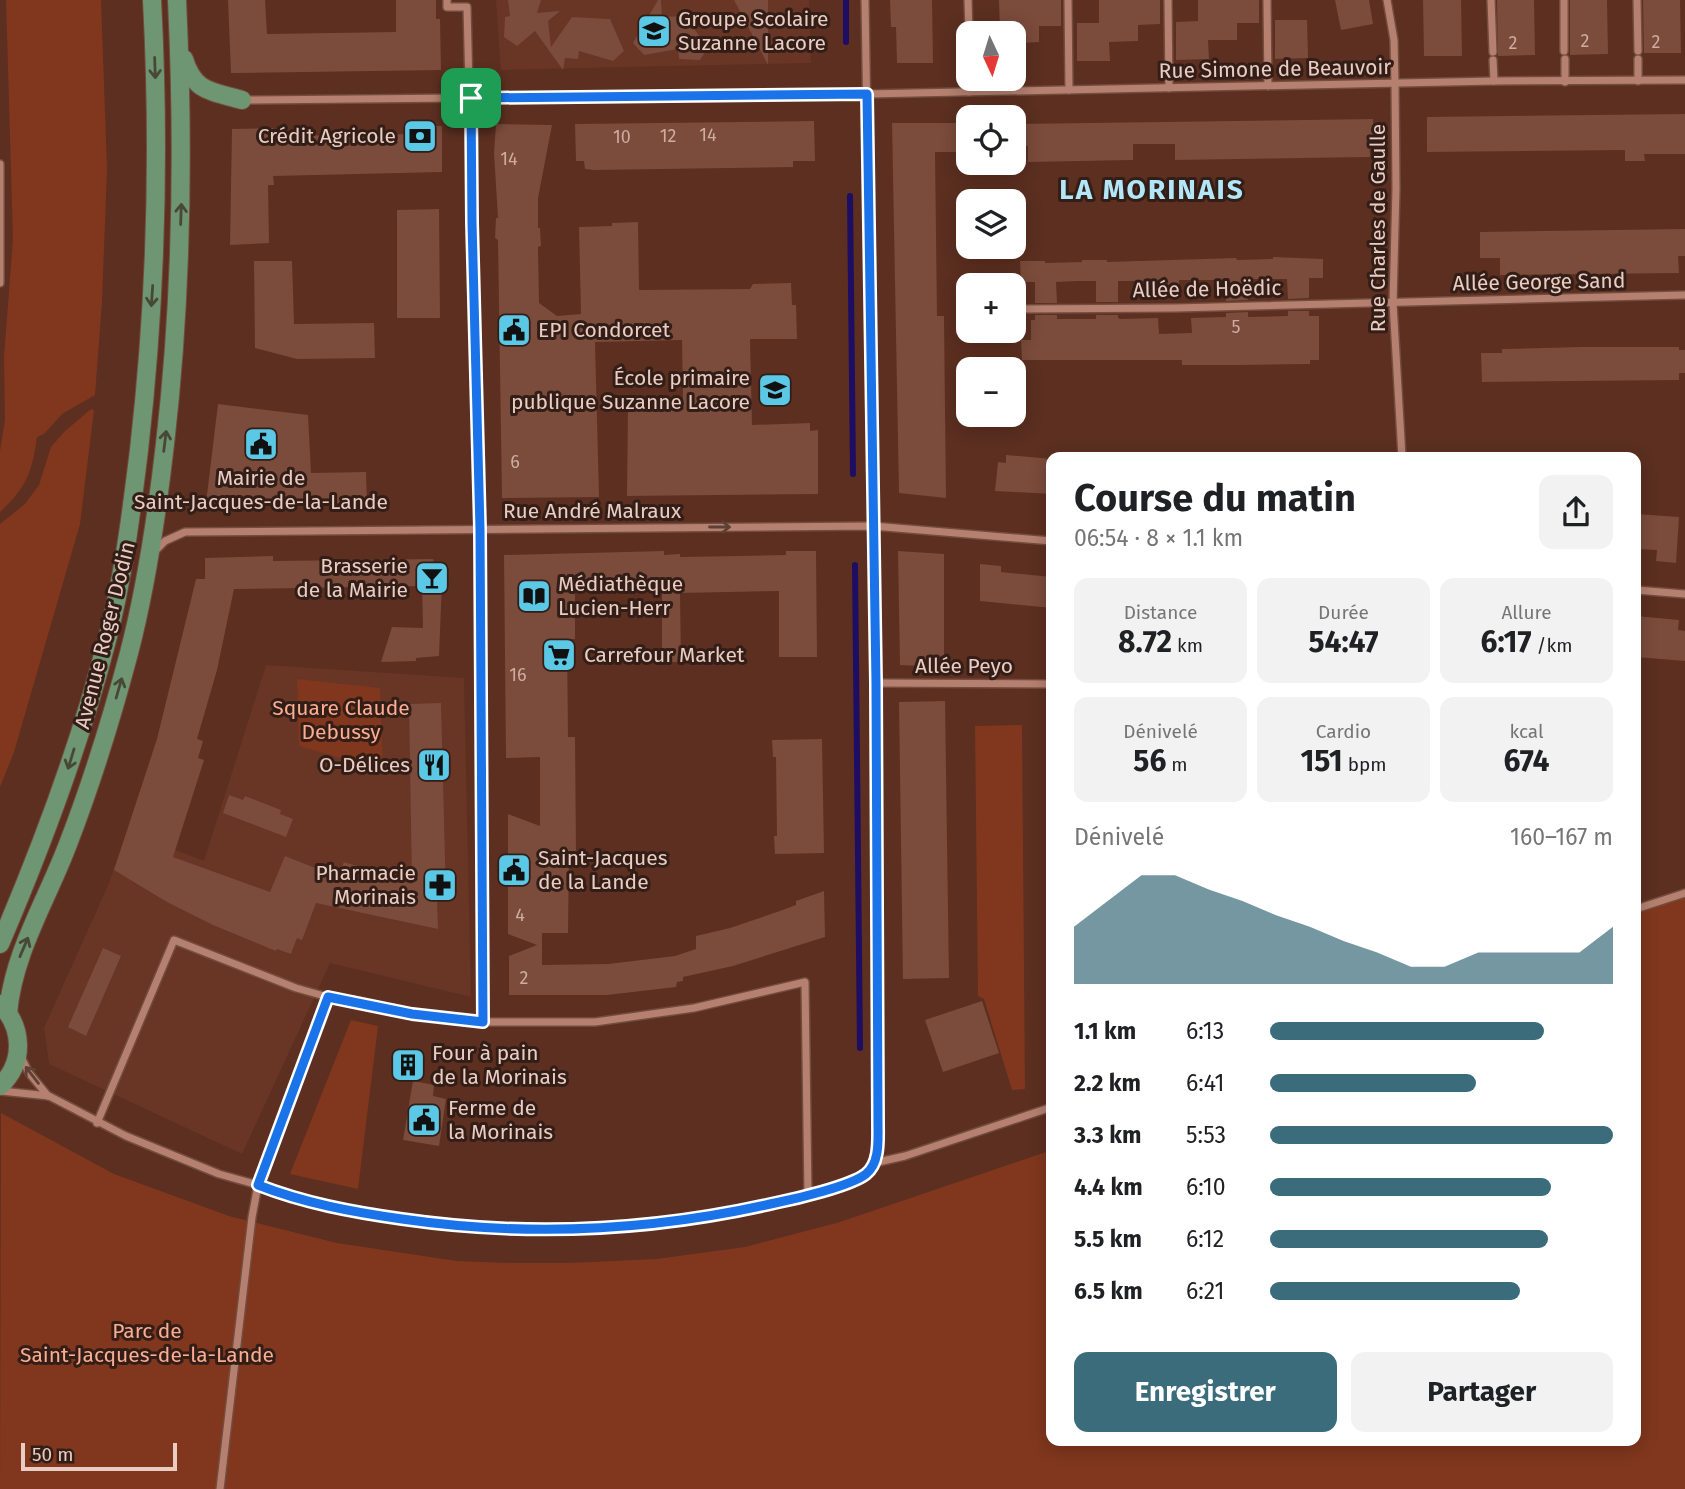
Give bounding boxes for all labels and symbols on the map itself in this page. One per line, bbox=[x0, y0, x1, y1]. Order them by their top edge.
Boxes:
place label: Groupe Scolaire Suzanne Lacore bbox=[678, 6, 828, 56]
school or university icon: Groupe Scolaire Suzanne Lacore bbox=[635, 12, 673, 50]
north arrow bbox=[956, 21, 1026, 91]
house number: 2 bbox=[1581, 30, 1590, 52]
house number: 2 bbox=[1652, 31, 1661, 53]
house number: 2 bbox=[1509, 32, 1518, 54]
street label: Rue Simone de Beauvoir bbox=[1158, 54, 1392, 84]
one-way arrow bbox=[148, 56, 161, 79]
pin bbox=[441, 68, 501, 128]
bank icon: Crédit Agricole bbox=[401, 117, 439, 155]
place label: Crédit Agricole bbox=[258, 123, 396, 149]
house number: 14 bbox=[699, 124, 717, 146]
street label: Rue Charles de Gaulle bbox=[1365, 124, 1391, 332]
house number: 12 bbox=[660, 125, 676, 147]
house number: 10 bbox=[613, 126, 631, 148]
house number: 14 bbox=[500, 148, 518, 170]
district label: LA MORINAIS bbox=[1059, 173, 1245, 206]
one-way arrow bbox=[174, 202, 187, 225]
street label: Allée George Sand bbox=[1452, 267, 1626, 297]
street label: Allée de Hoëdic bbox=[1132, 275, 1282, 303]
one-way arrow bbox=[145, 284, 158, 306]
public building icon: EPI Condorcet bbox=[495, 311, 533, 349]
house number: 5 bbox=[1231, 316, 1241, 338]
place label: EPI Condorcet bbox=[538, 317, 670, 343]
place label: École primaire publique Suzanne Lacore bbox=[511, 365, 750, 415]
school or university icon: École primaire publique Suzanne Lacore bbox=[756, 371, 794, 409]
public building icon: Mairie de Saint-Jacques-de-la-Lande bbox=[242, 425, 280, 463]
one-way arrow bbox=[159, 430, 172, 452]
house number: 6 bbox=[510, 451, 520, 473]
place label: Mairie de Saint-Jacques-de-la-Lande bbox=[134, 465, 388, 515]
street label: Rue André Malraux bbox=[503, 498, 682, 524]
one-way arrow bbox=[708, 520, 731, 534]
street label: Avenue Roger Dodin bbox=[69, 539, 141, 731]
place label: Brasserie de la Mairie bbox=[296, 553, 408, 603]
bar icon: Brasserie de la Mairie bbox=[413, 559, 451, 597]
place label: Médiathèque Lucien-Herr bbox=[558, 571, 683, 621]
library icon: Médiathèque Lucien-Herr bbox=[515, 577, 553, 615]
supermarket icon: Carrefour Market bbox=[540, 636, 578, 674]
place label: Carrefour Market bbox=[584, 642, 745, 668]
street label: Allée Peyo bbox=[915, 653, 1013, 679]
house number: 16 bbox=[509, 664, 527, 686]
one-way arrow bbox=[113, 677, 126, 699]
park label: Square Claude Debussy bbox=[272, 695, 410, 745]
restaurant icon: O-Délices bbox=[415, 746, 453, 784]
one-way arrow bbox=[63, 748, 76, 770]
place label: O-Délices bbox=[319, 752, 410, 778]
place label: Saint-Jacques de la Lande bbox=[538, 845, 668, 895]
public building icon: Saint-Jacques de la Lande bbox=[495, 851, 533, 889]
place label: Pharmacie Morinais bbox=[316, 860, 416, 910]
pharmacy icon: Pharmacie Morinais bbox=[421, 866, 459, 904]
house number: 4 bbox=[515, 904, 525, 926]
one-way arrow bbox=[19, 937, 32, 959]
house number: 2 bbox=[520, 967, 529, 989]
place label: Four à pain de la Morinais bbox=[432, 1040, 567, 1090]
building icon: Four à pain de la Morinais bbox=[389, 1046, 427, 1084]
one-way arrow bbox=[24, 1066, 39, 1084]
place label: Ferme de la Morinais bbox=[448, 1095, 553, 1145]
public building icon: Ferme de la Morinais bbox=[405, 1101, 443, 1139]
park label: Parc de Saint-Jacques-de-la-Lande bbox=[20, 1318, 274, 1368]
scale bar bbox=[21, 1440, 177, 1472]

